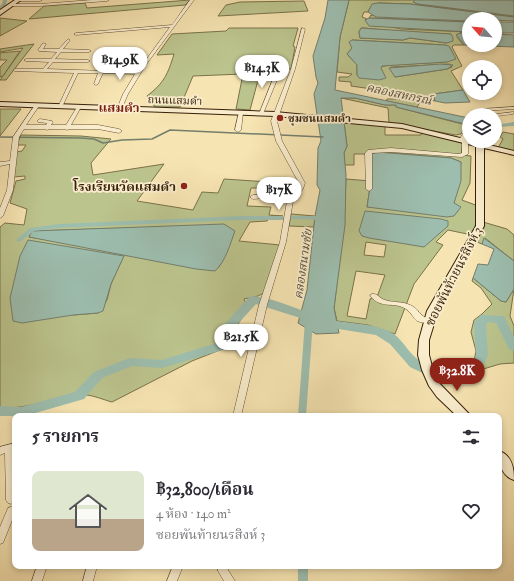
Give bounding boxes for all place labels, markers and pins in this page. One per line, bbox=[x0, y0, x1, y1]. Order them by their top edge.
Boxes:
pin: ฿14.9K bbox=[87, 47, 153, 81]
pin: ฿14.3K bbox=[229, 55, 295, 89]
place label: ชุมชนแสมดำ bbox=[288, 112, 351, 126]
marker: ชุมชนแสมดำ bbox=[275, 113, 285, 123]
pin: ฿17K bbox=[255, 177, 303, 211]
place label: โรงเรียนวัดแสมดำ bbox=[72, 178, 176, 195]
marker: โรงเรียนวัดแสมดำ bbox=[179, 181, 189, 191]
pin: ฿21.5K bbox=[208, 324, 274, 358]
pin: ฿32.8K bbox=[424, 358, 490, 392]

